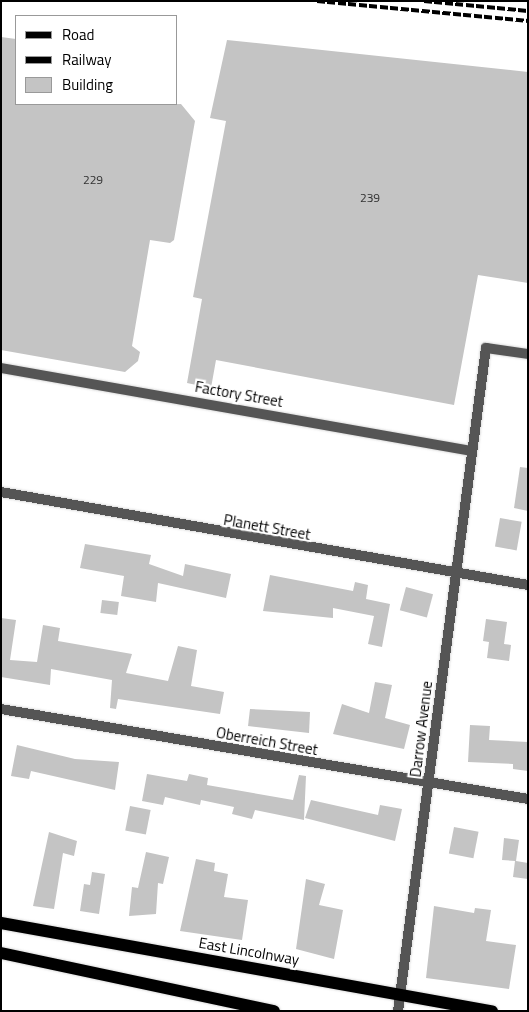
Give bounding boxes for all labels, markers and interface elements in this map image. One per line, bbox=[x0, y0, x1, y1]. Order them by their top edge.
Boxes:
legend bbox=[15, 15, 178, 105]
text: Road bbox=[62, 23, 94, 46]
text: Railway bbox=[62, 48, 112, 71]
text: Building bbox=[62, 73, 113, 96]
house number: 229 bbox=[83, 173, 103, 187]
house number: 239 bbox=[360, 191, 380, 205]
street label: Factory Street bbox=[194, 377, 284, 411]
street label: Planett Street bbox=[222, 510, 312, 544]
street label: Darrow Avenue bbox=[406, 680, 436, 778]
street label: Oberreich Street bbox=[215, 723, 319, 759]
street label: East Lincolnway bbox=[197, 933, 301, 969]

